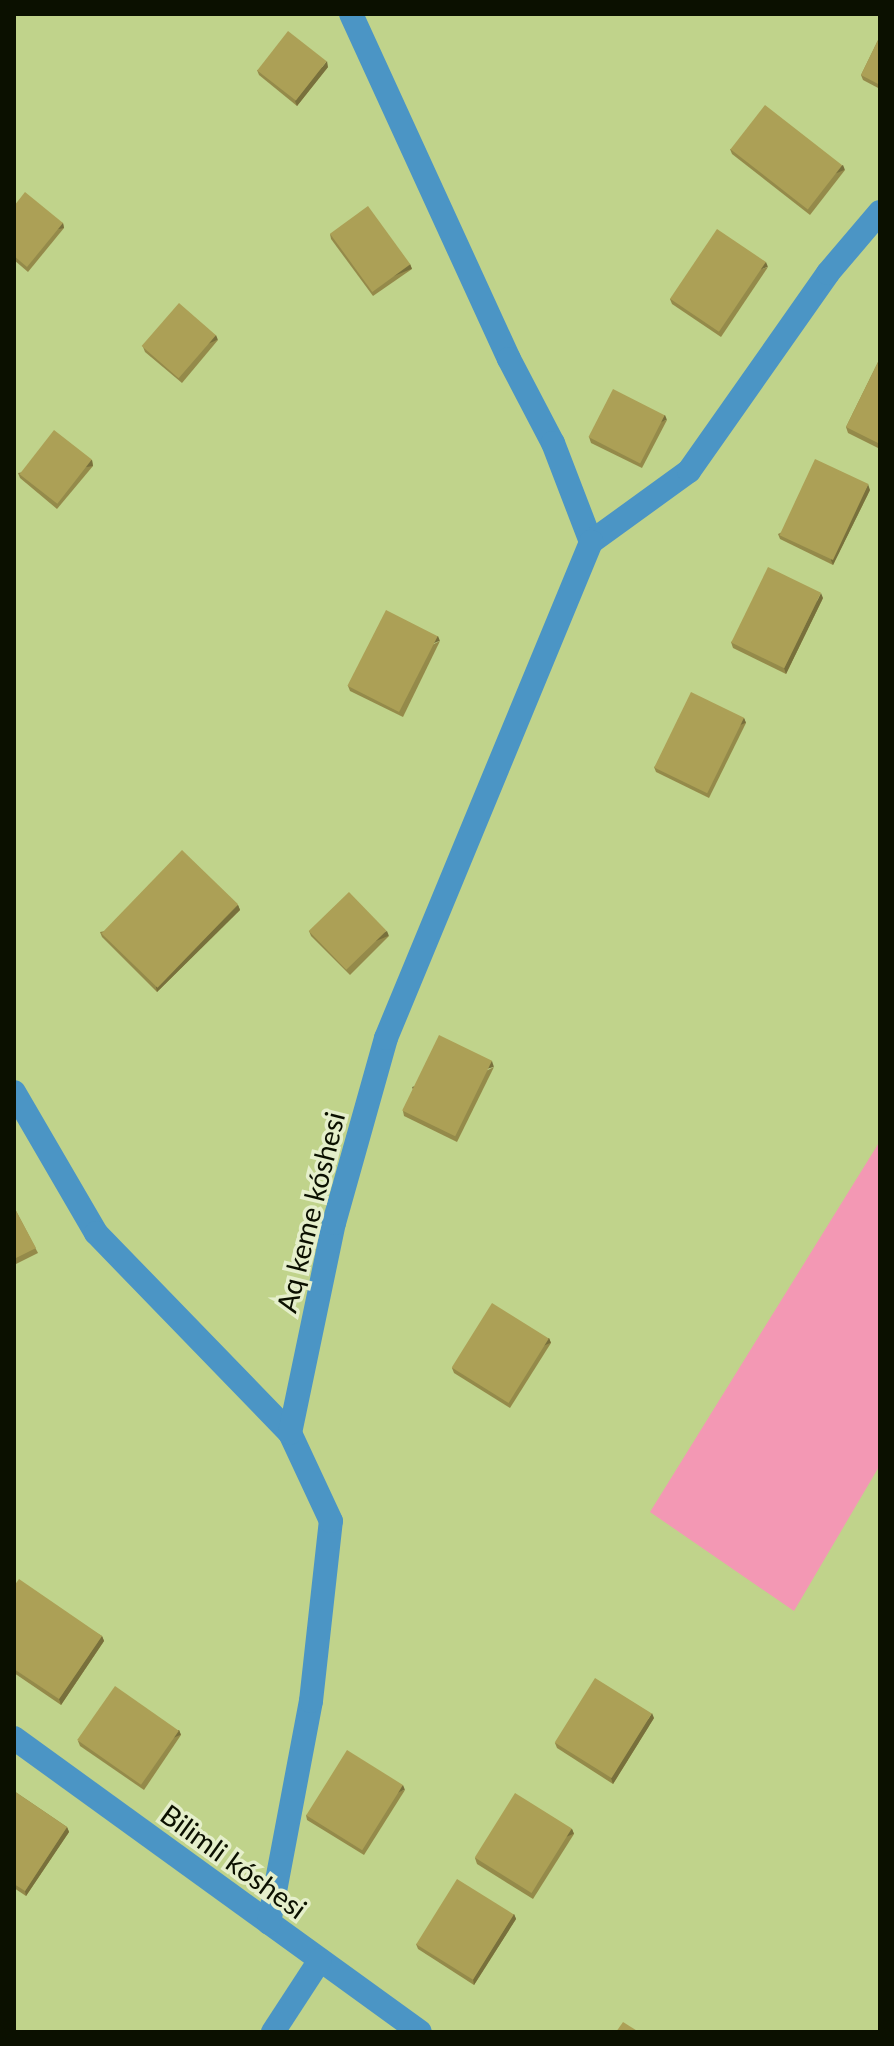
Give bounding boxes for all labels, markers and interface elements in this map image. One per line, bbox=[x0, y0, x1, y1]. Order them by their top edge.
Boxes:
street label: Aq keme kóshesi bbox=[269, 1108, 351, 1316]
street label: Bilimli kóshesi bbox=[155, 1797, 313, 1925]

